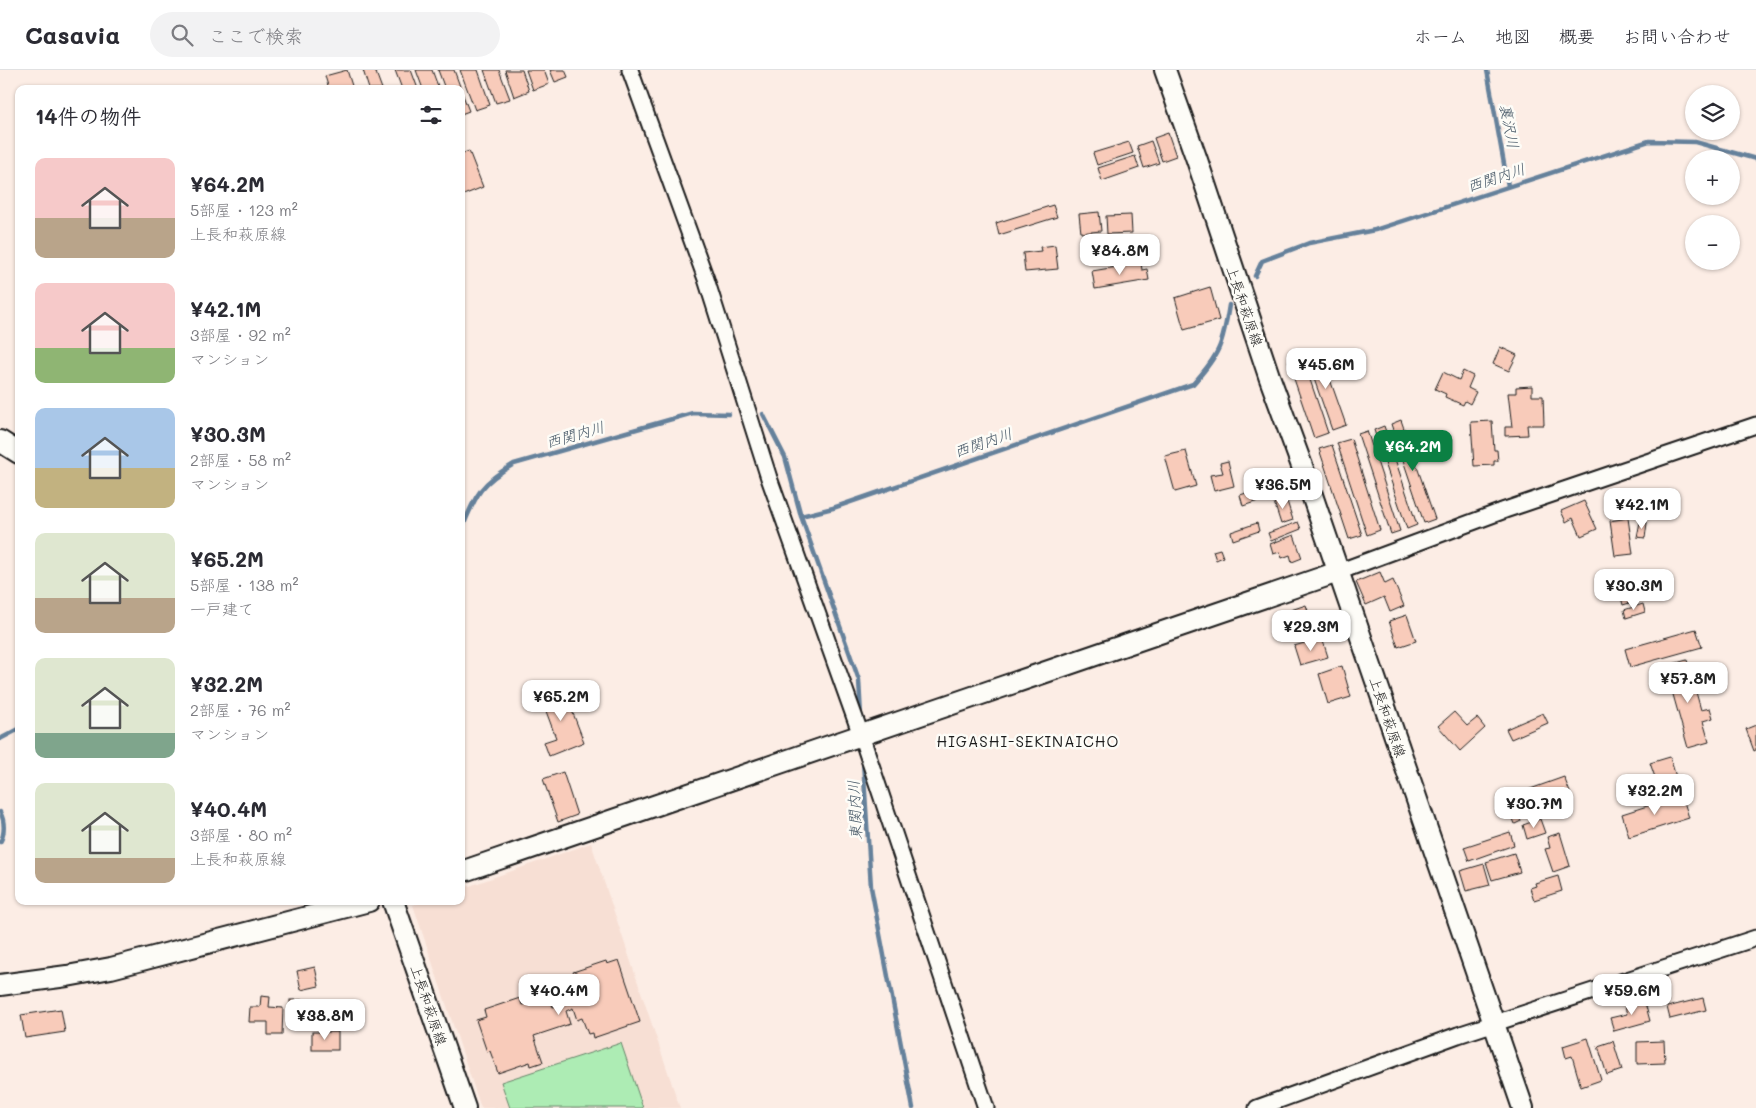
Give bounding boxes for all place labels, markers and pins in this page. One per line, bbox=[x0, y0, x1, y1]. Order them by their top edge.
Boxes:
pin: ¥84.8M bbox=[1079, 234, 1161, 276]
pin: ¥45.6M bbox=[1285, 348, 1367, 390]
pin: ¥64.2M bbox=[1372, 430, 1454, 472]
pin: ¥36.5M bbox=[1242, 468, 1324, 510]
pin: ¥42.1M bbox=[1601, 488, 1683, 530]
pin: ¥30.3M bbox=[1593, 568, 1675, 611]
pin: ¥29.3M bbox=[1270, 610, 1352, 652]
pin: ¥57.8M bbox=[1647, 662, 1729, 704]
pin: ¥65.2M bbox=[520, 680, 602, 722]
pin: ¥32.2M bbox=[1614, 774, 1696, 816]
pin: ¥30.7M bbox=[1493, 786, 1575, 829]
pin: ¥40.4M bbox=[518, 974, 600, 1016]
pin: ¥59.6M bbox=[1591, 974, 1673, 1016]
pin: ¥38.8M bbox=[284, 998, 366, 1041]

